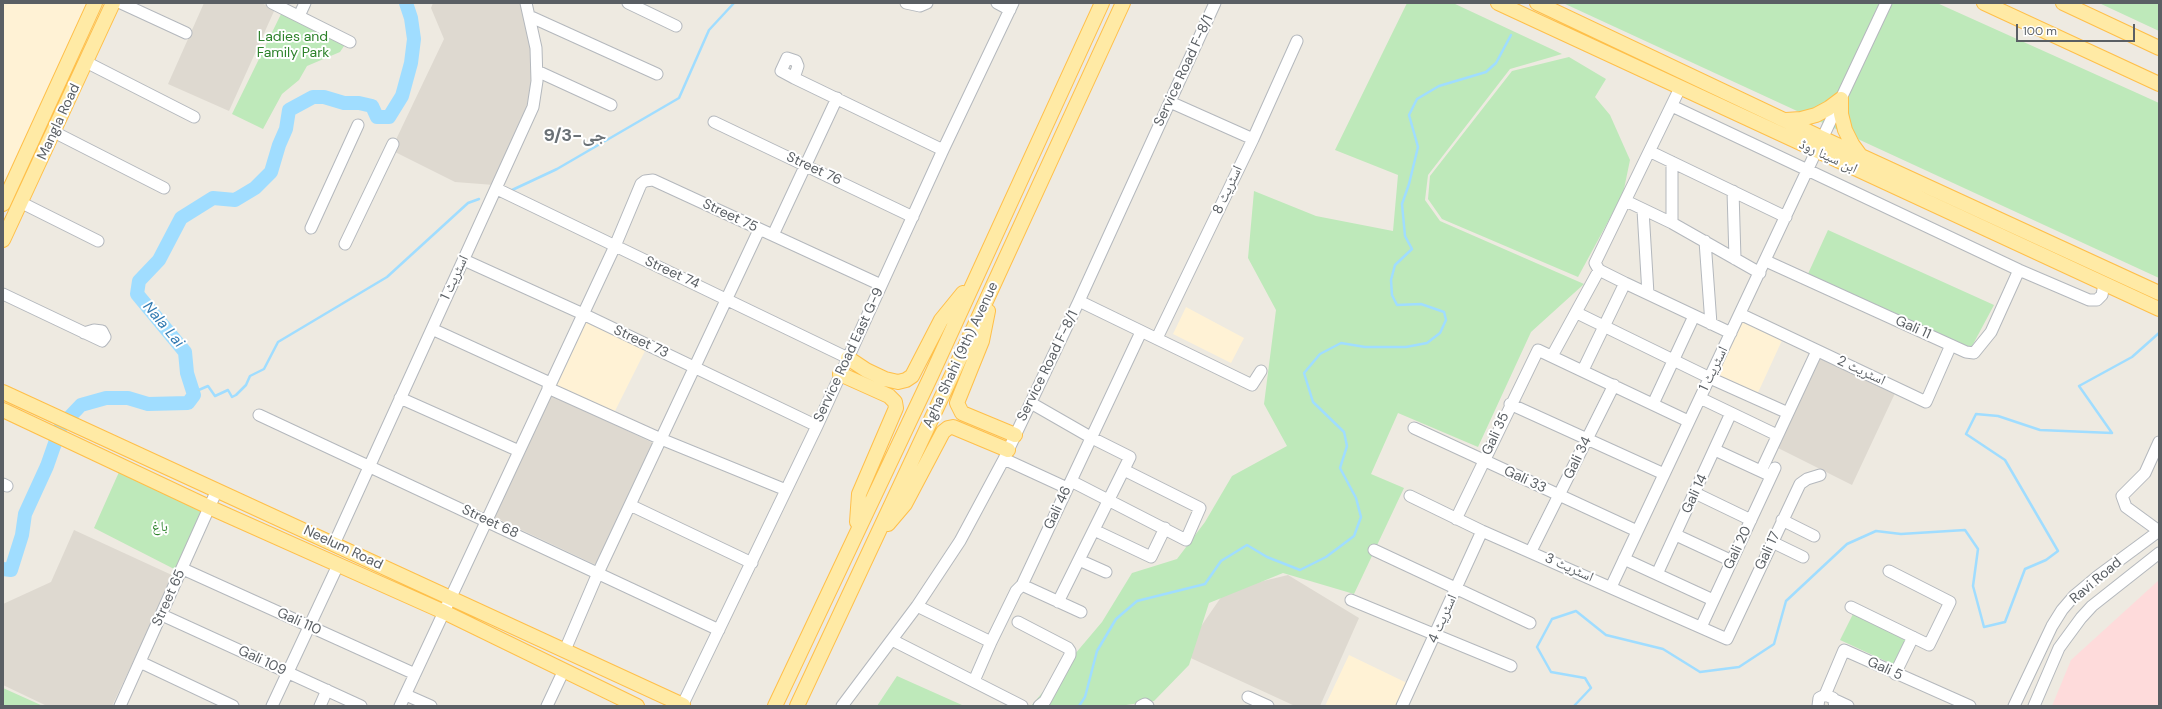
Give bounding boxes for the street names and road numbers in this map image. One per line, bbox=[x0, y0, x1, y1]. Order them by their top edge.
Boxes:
street label: Service Road F-8/1 bbox=[1151, 13, 1217, 129]
street label: Mangla Road bbox=[34, 81, 84, 163]
street label: ابن سینا روڈ bbox=[1796, 136, 1860, 178]
street label: Street 76 bbox=[784, 149, 844, 189]
street label: اسٹریٹ 8 bbox=[1209, 163, 1247, 217]
street label: Street 75 bbox=[700, 196, 760, 236]
street label: اسٹریٹ 1 bbox=[437, 253, 473, 303]
street label: Street 74 bbox=[642, 253, 702, 293]
street label: Agha Shahi (9th) Avenue bbox=[920, 279, 1002, 431]
street label: Service Road East G-9 bbox=[810, 285, 888, 425]
street label: Service Road F-8/1 bbox=[1014, 308, 1082, 424]
street label: Gali 11 bbox=[1893, 313, 1933, 343]
street label: Street 73 bbox=[611, 322, 671, 362]
street label: اسٹریٹ 1 bbox=[1696, 344, 1732, 394]
street label: اسٹریٹ 2 bbox=[1834, 353, 1888, 389]
street label: Gali 35 bbox=[1479, 410, 1513, 458]
street label: Gali 34 bbox=[1561, 434, 1595, 482]
street label: Gali 33 bbox=[1501, 463, 1549, 497]
street label: Gali 14 bbox=[1679, 472, 1711, 516]
street label: Gali 46 bbox=[1041, 484, 1075, 532]
street label: Street 68 bbox=[459, 502, 521, 542]
street label: Neelum Road bbox=[301, 522, 385, 574]
street label: Gali 20 bbox=[1721, 524, 1755, 572]
street label: Gali 17 bbox=[1752, 529, 1784, 573]
street label: اسٹریٹ 3 bbox=[1542, 550, 1596, 586]
street label: Ravi Road bbox=[2067, 554, 2125, 608]
street label: Street 65 bbox=[149, 567, 189, 629]
street label: اسٹریٹ 4 bbox=[1425, 592, 1461, 646]
street label: Gali 110 bbox=[274, 605, 324, 639]
street label: Gali 109 bbox=[235, 643, 289, 679]
street label: Gali 5 bbox=[1865, 654, 1905, 684]

